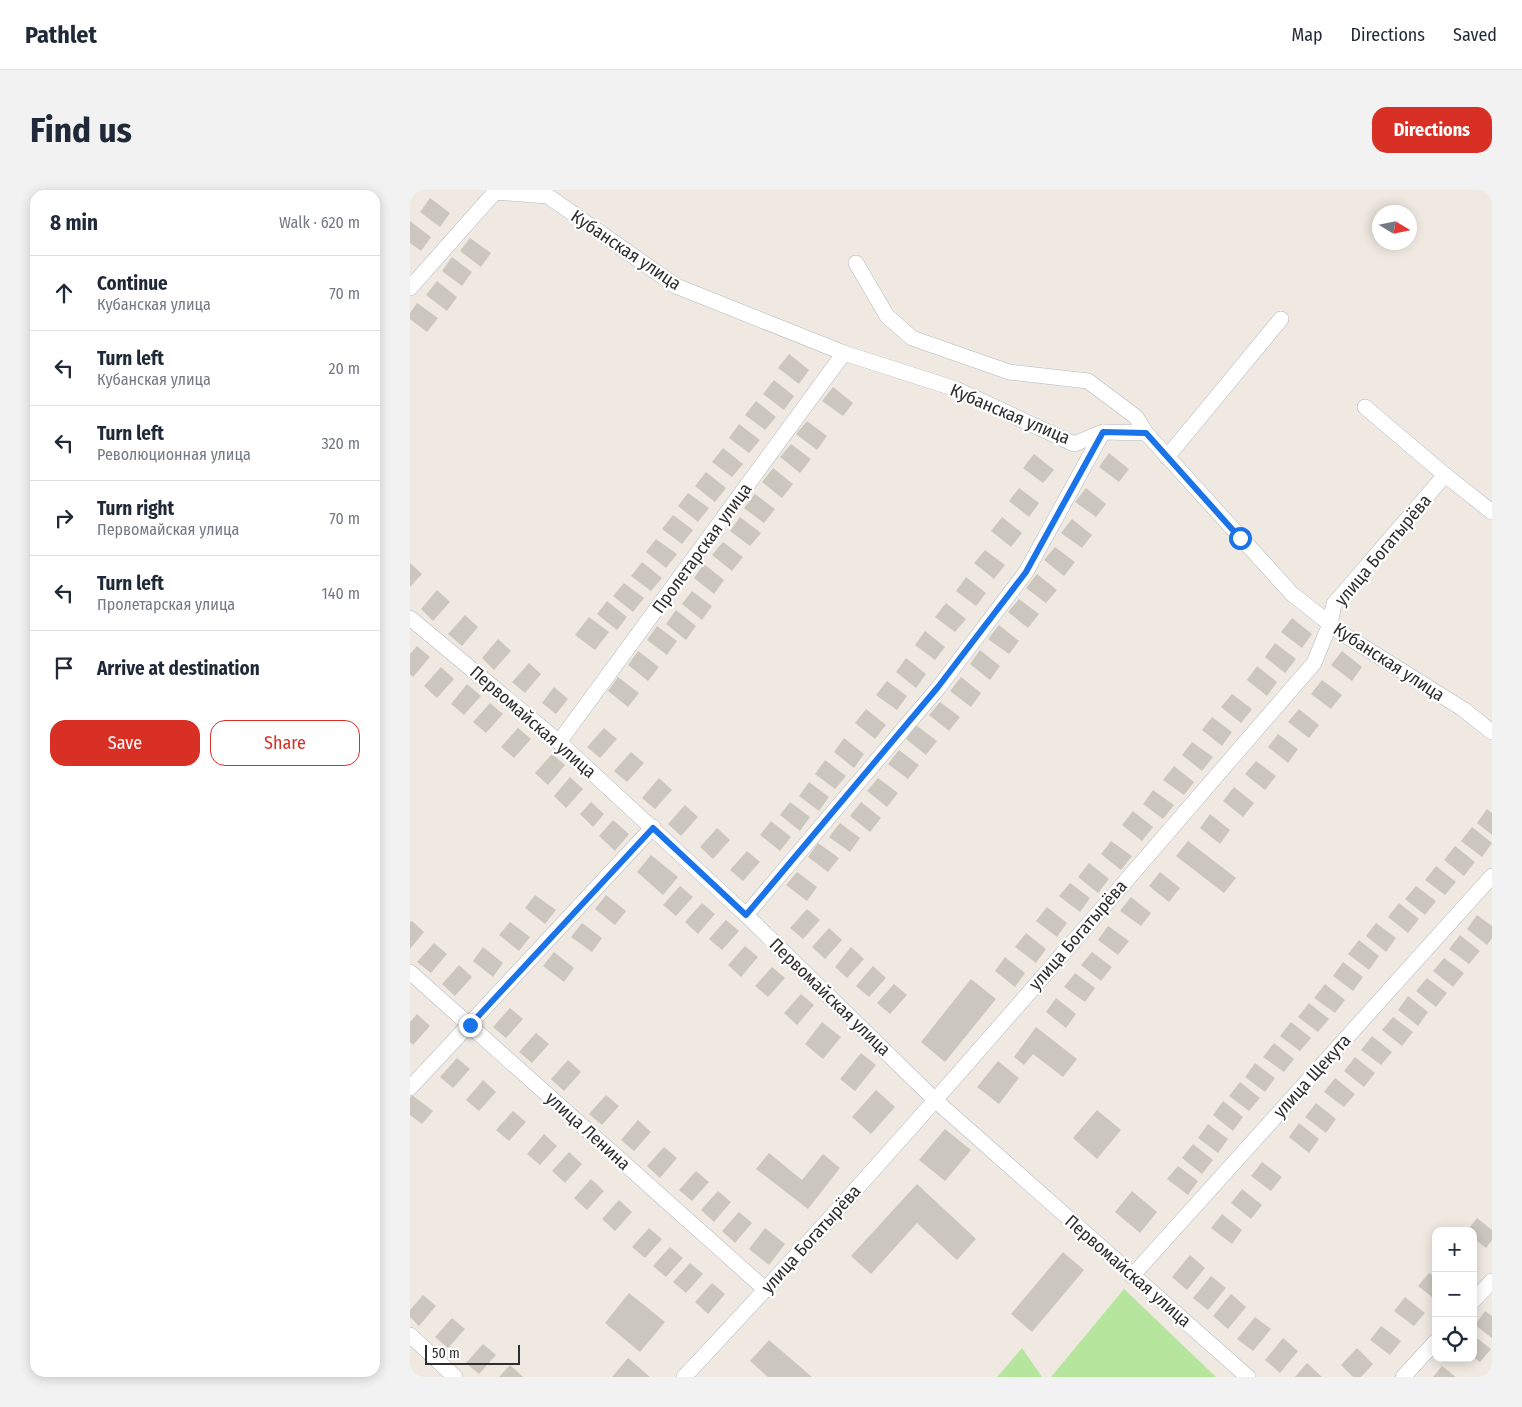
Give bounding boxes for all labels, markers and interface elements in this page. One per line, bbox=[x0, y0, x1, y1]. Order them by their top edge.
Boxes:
text: Pathlet bbox=[25, 21, 97, 49]
text: Map bbox=[1291, 24, 1323, 46]
text: Directions bbox=[1351, 24, 1425, 46]
text: Saved bbox=[1453, 24, 1497, 46]
button: Directions bbox=[1372, 107, 1492, 153]
text: Find us bbox=[30, 109, 132, 151]
street label: Кубанская улица bbox=[567, 205, 685, 295]
north arrow bbox=[1372, 205, 1417, 250]
text: 8 min bbox=[50, 210, 98, 236]
text: Walk · 620 m bbox=[279, 213, 360, 232]
text: Continue bbox=[97, 272, 168, 295]
icon: ahead bbox=[50, 279, 78, 307]
text: 70 m bbox=[329, 284, 360, 303]
text: Кубанская улица bbox=[97, 295, 211, 314]
text: Turn left bbox=[97, 347, 164, 370]
icon: left bbox=[50, 354, 78, 382]
text: 20 m bbox=[329, 359, 360, 378]
text: Кубанская улица bbox=[97, 370, 211, 389]
street label: Кубанская улица bbox=[947, 379, 1073, 449]
text: Turn left bbox=[97, 422, 164, 445]
icon: left bbox=[50, 429, 78, 457]
text: 320 m bbox=[321, 434, 360, 453]
text: Революционная улица bbox=[97, 445, 251, 464]
street label: Пролетарская улица bbox=[647, 479, 757, 617]
street label: улица Богатырёва bbox=[1330, 490, 1436, 610]
text: Turn right bbox=[97, 497, 174, 520]
icon: right bbox=[50, 504, 78, 532]
text: 70 m bbox=[329, 509, 360, 528]
text: Первомайская улица bbox=[97, 520, 239, 539]
route start bbox=[1229, 527, 1252, 550]
text: Turn left bbox=[97, 572, 164, 595]
icon: left bbox=[50, 579, 78, 607]
text: 140 m bbox=[322, 584, 360, 603]
text: Пролетарская улица bbox=[97, 595, 235, 614]
street label: Кубанская улица bbox=[1329, 618, 1449, 706]
icon: arrive bbox=[50, 654, 78, 682]
text: Arrive at destination bbox=[97, 657, 260, 680]
street label: Первомайская улица bbox=[465, 661, 601, 783]
button: Save bbox=[50, 720, 200, 766]
button: Share bbox=[210, 720, 360, 766]
street label: улица Богатырёва bbox=[1024, 875, 1132, 994]
street label: Первомайская улица bbox=[765, 933, 895, 1061]
route end bbox=[459, 1014, 482, 1037]
street label: улица Щекута bbox=[1269, 1029, 1355, 1122]
street label: улица Ленина bbox=[541, 1087, 635, 1175]
street label: улица Богатырёва bbox=[757, 1180, 866, 1298]
street label: Первомайская улица bbox=[1060, 1210, 1196, 1332]
map controls bbox=[1432, 1227, 1477, 1362]
button: + bbox=[1432, 1227, 1477, 1272]
button: − bbox=[1432, 1272, 1477, 1317]
button: locate bbox=[1432, 1317, 1477, 1362]
scale bar bbox=[425, 1342, 520, 1365]
text: 50 m bbox=[432, 1345, 460, 1362]

